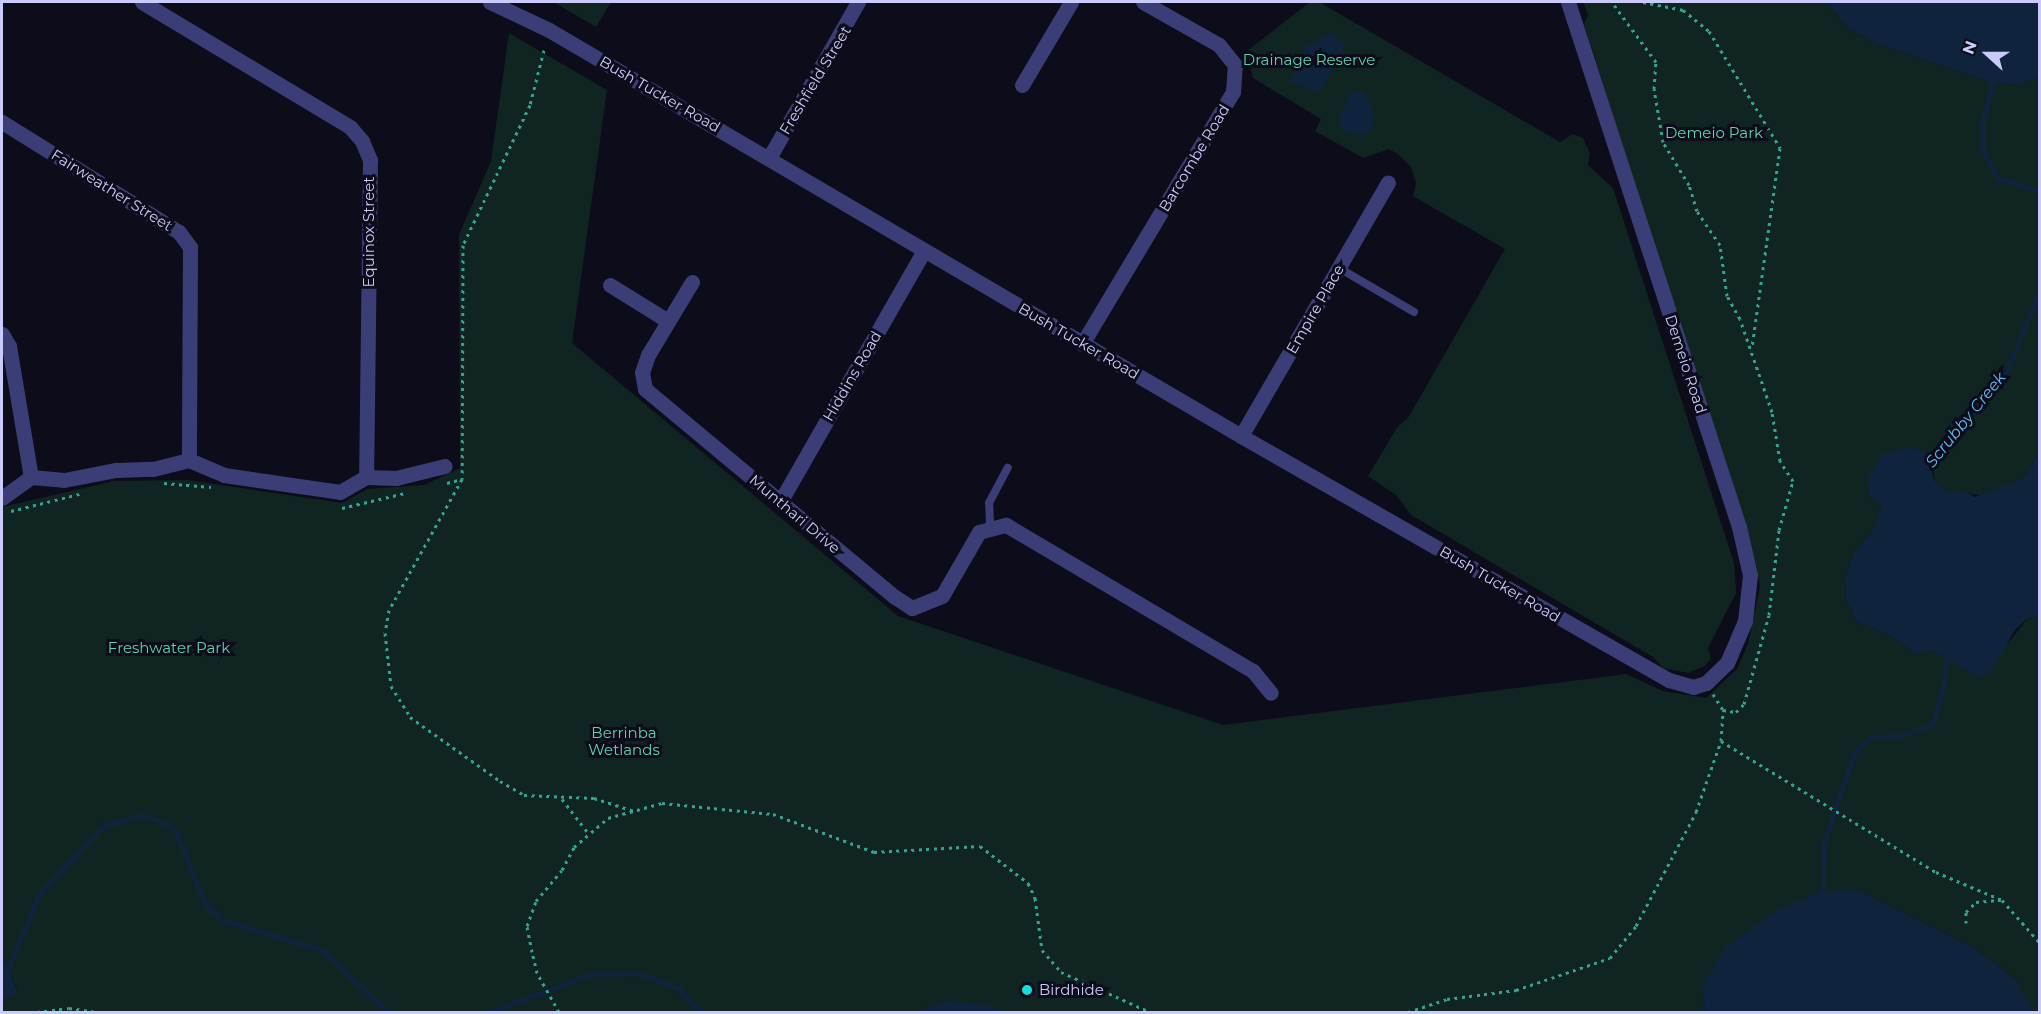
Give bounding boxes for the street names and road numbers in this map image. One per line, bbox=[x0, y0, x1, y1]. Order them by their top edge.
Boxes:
street label: Freshfield Street bbox=[776, 22, 854, 138]
street label: Bush Tucker Road bbox=[596, 52, 724, 136]
street label: Barcombe Road bbox=[1155, 101, 1233, 215]
street label: Fairweather Street bbox=[48, 145, 176, 235]
street label: Equinox Street bbox=[360, 177, 378, 287]
street label: Empire Place bbox=[1282, 261, 1348, 357]
street label: Bush Tucker Road bbox=[1015, 299, 1143, 383]
street label: Demeio Road bbox=[1662, 312, 1710, 416]
street label: Hiddins Road bbox=[819, 328, 885, 424]
street label: Munthari Drive bbox=[746, 471, 844, 557]
street label: Bush Tucker Road bbox=[1436, 542, 1564, 626]

